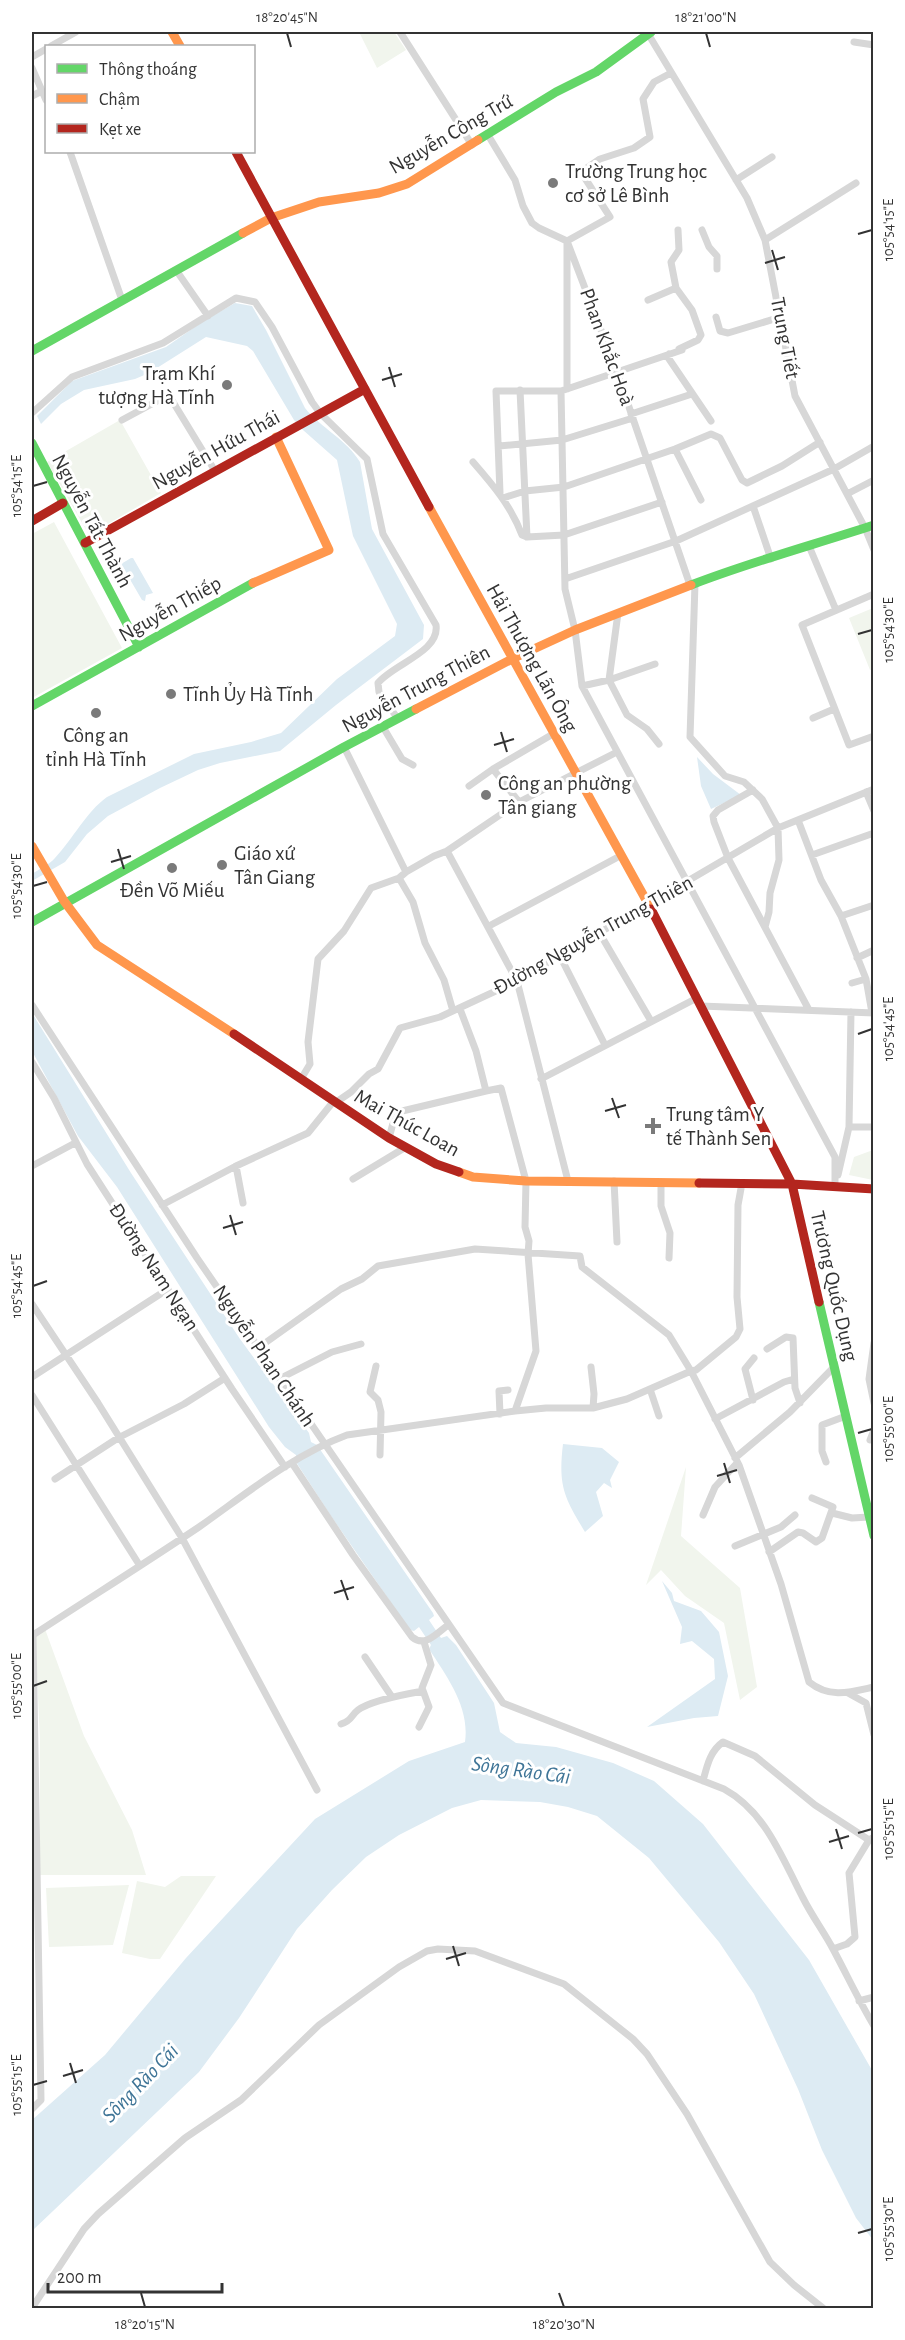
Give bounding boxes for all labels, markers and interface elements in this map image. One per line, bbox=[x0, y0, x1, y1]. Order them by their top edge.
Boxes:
text: 18°20'45"N bbox=[256, 10, 318, 25]
text: 18°21'00"N bbox=[675, 10, 737, 25]
legend bbox=[45, 45, 255, 153]
text: Thông thoáng bbox=[99, 61, 197, 79]
street label: Nguyễn Công Trứ bbox=[385, 89, 517, 178]
text: Chậm bbox=[99, 91, 140, 109]
text: Kẹt xe bbox=[99, 121, 141, 139]
place label: Trường Trung học cơ sở Lê Bình bbox=[565, 161, 707, 206]
marker: Trường Trung học cơ sở Lê Bình bbox=[546, 176, 560, 190]
text: 105°54'15"E bbox=[881, 199, 896, 261]
street label: Phan Khắc Hoà bbox=[576, 286, 638, 409]
street label: Trung Tiết bbox=[767, 295, 803, 381]
place label: Trạm Khí tượng Hà Tĩnh bbox=[98, 363, 216, 408]
marker: Trạm Khí tượng Hà Tĩnh bbox=[220, 378, 234, 392]
street label: Nguyễn Hứu Thái bbox=[148, 405, 283, 494]
street label: Nguyễn Tất Thành bbox=[48, 450, 137, 591]
text: 105°54'15"E bbox=[9, 455, 24, 517]
street label: Nguyễn Thiếp bbox=[115, 571, 225, 646]
street label: Hải Thượng Lãn Ông bbox=[483, 579, 584, 736]
text: 105°54'30"E bbox=[881, 597, 896, 663]
street label: Nguyễn Trung Thiên bbox=[338, 640, 494, 737]
place label: Tĩnh Ủy Hà Tĩnh bbox=[183, 682, 313, 705]
marker: Tĩnh Ủy Hà Tĩnh bbox=[164, 687, 178, 701]
marker: Công an tỉnh Hà Tĩnh bbox=[89, 706, 103, 720]
place label: Công an tỉnh Hà Tĩnh bbox=[45, 725, 147, 770]
place label: Công an phường Tân giang bbox=[498, 773, 632, 818]
marker: Công an phường Tân giang bbox=[479, 788, 493, 802]
place label: Giáo xứ Tân Giang bbox=[234, 843, 316, 888]
text: 105°54'30"E bbox=[9, 853, 24, 919]
marker: Giáo xứ Tân Giang bbox=[215, 858, 229, 872]
marker: Đền Võ Miếu bbox=[165, 861, 179, 875]
street label: Đường Nguyễn Trung Thiên bbox=[489, 870, 696, 999]
place label: Đền Võ Miếu bbox=[120, 880, 225, 901]
text: 105°54'45"E bbox=[881, 997, 896, 1061]
street label: Mai Thúc Loan bbox=[351, 1085, 463, 1161]
place label: Trung tâm Y tế Thành Sen bbox=[666, 1104, 771, 1149]
marker: Trung tâm Y tế Thành Sen bbox=[644, 1117, 662, 1135]
street label: Đường Nam Ngạn bbox=[105, 1199, 203, 1335]
street label: Trương Quốc Dụng bbox=[807, 1209, 862, 1364]
text: 105°54'45"E bbox=[9, 1254, 24, 1318]
street label: Nguyễn Phan Chánh bbox=[209, 1281, 320, 1431]
text: 105°55'00"E bbox=[881, 1396, 896, 1462]
text: 105°55'00"E bbox=[9, 1653, 24, 1719]
water label: Sông Rào Cái bbox=[470, 1752, 572, 1788]
text: 105°55'15"E bbox=[881, 1798, 896, 1860]
water label: Sông Rào Cái bbox=[98, 2039, 183, 2126]
text: 105°55'15"E bbox=[9, 2054, 24, 2116]
text: 105°55'30"E bbox=[881, 2197, 896, 2261]
scale bar bbox=[48, 2256, 222, 2294]
text: 200 m bbox=[57, 2269, 102, 2287]
text: 18°20'15"N bbox=[115, 2317, 175, 2332]
text: 18°20'30"N bbox=[533, 2317, 595, 2332]

